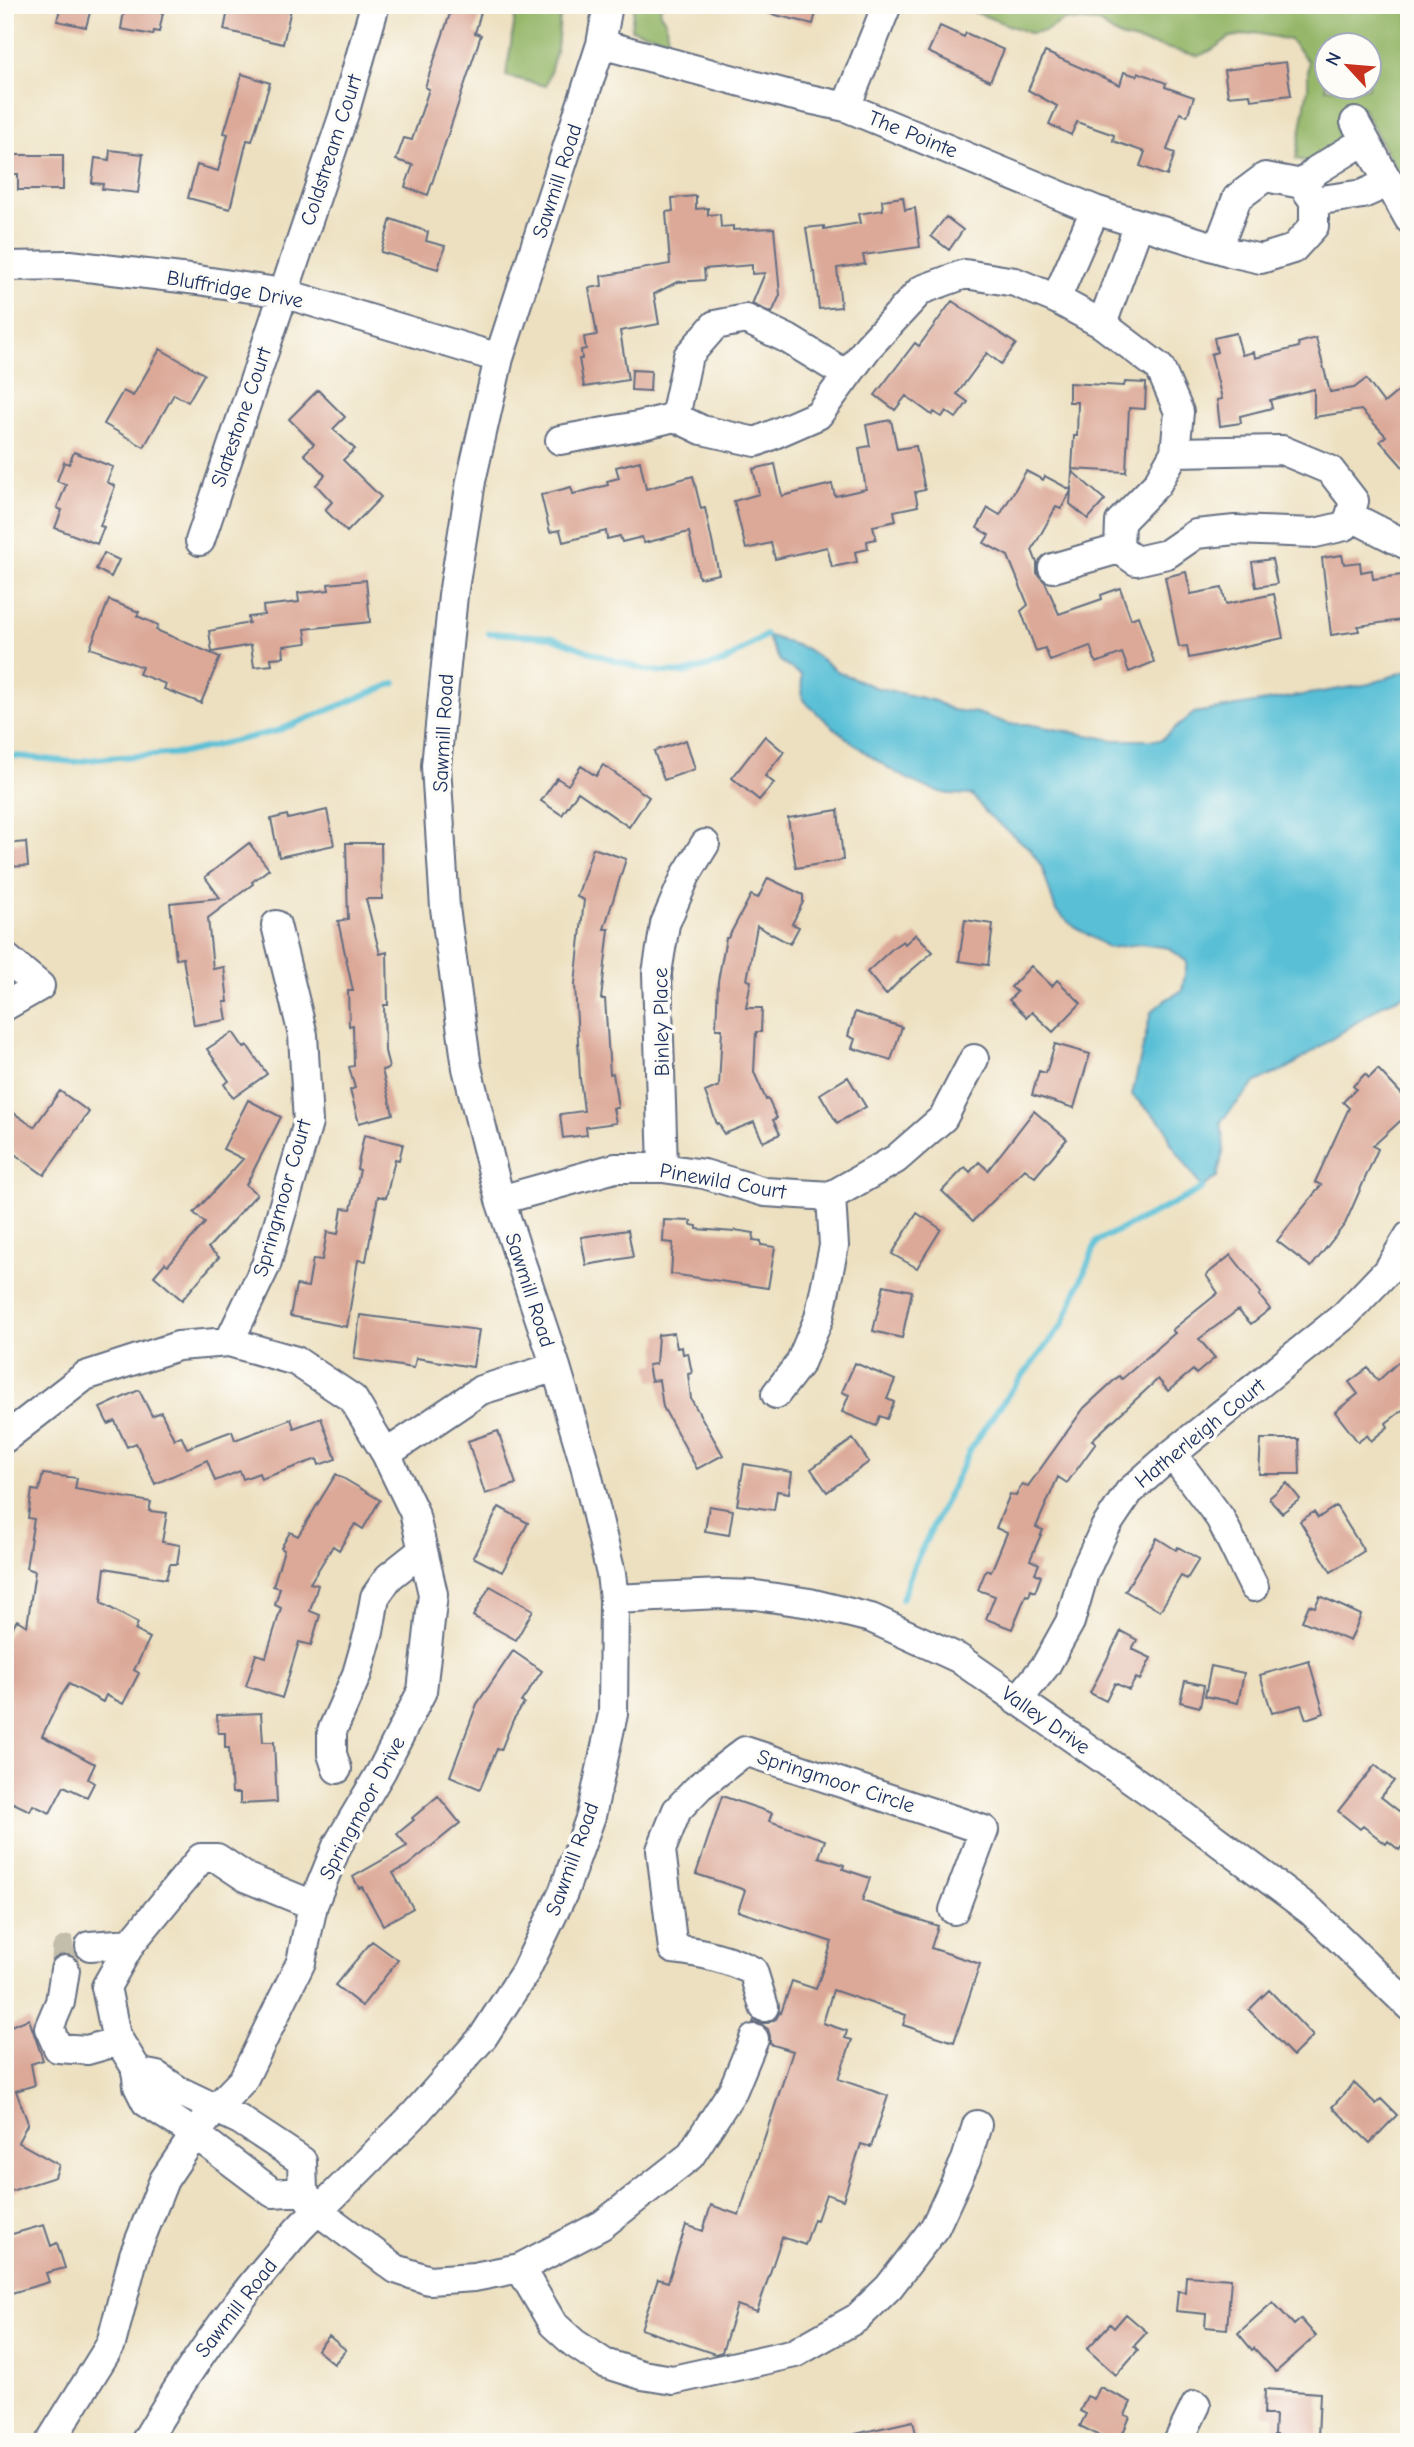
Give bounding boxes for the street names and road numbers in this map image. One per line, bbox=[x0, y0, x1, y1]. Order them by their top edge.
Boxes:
street label: Coldstream Court bbox=[295, 71, 367, 228]
street label: The Pointe bbox=[865, 105, 961, 163]
street label: Sawmill Road bbox=[527, 121, 587, 241]
street label: Bluffridge Drive bbox=[165, 265, 305, 313]
street label: Slatestone Court bbox=[206, 343, 277, 490]
street label: Sawmill Road bbox=[428, 673, 458, 793]
street label: Binley Place bbox=[648, 967, 674, 1077]
street label: Springmoor Court bbox=[248, 1116, 316, 1279]
street label: Pinewild Court bbox=[658, 1158, 789, 1204]
street label: Sawmill Road bbox=[500, 1230, 560, 1350]
street label: Hatherleigh Court bbox=[1130, 1373, 1271, 1493]
street label: Valley Drive bbox=[997, 1681, 1095, 1759]
street label: Springmoor Drive bbox=[314, 1732, 410, 1884]
street label: Springmoor Circle bbox=[754, 1744, 918, 1818]
street label: Sawmill Road bbox=[540, 1799, 604, 1919]
street label: Sawmill Road bbox=[190, 2254, 282, 2362]

